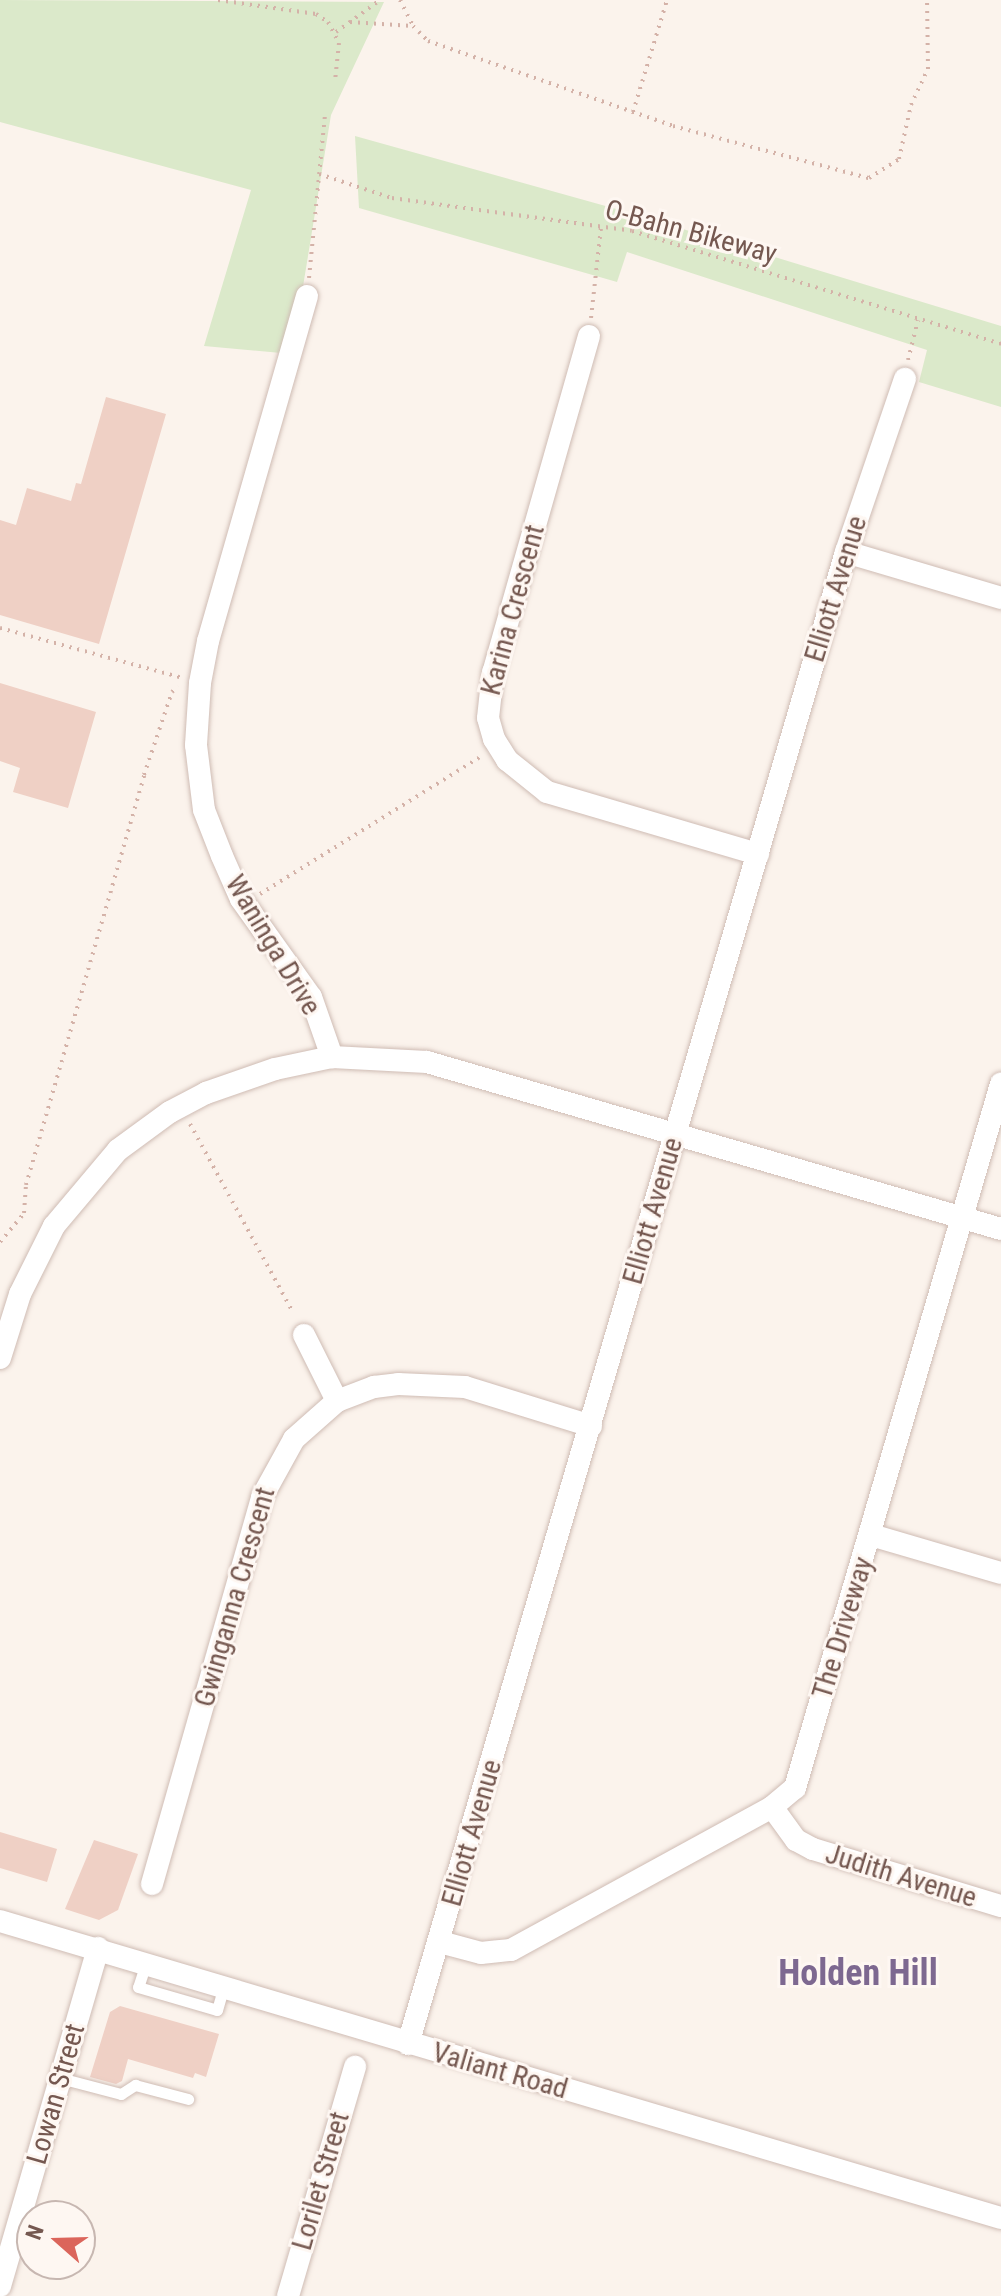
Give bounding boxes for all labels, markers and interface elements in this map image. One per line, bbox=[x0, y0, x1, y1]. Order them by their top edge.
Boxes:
street label: O-Bahn Bikeway bbox=[602, 193, 780, 271]
street label: Elliott Avenue bbox=[798, 512, 874, 666]
street label: Karina Crescent bbox=[474, 521, 552, 699]
street label: Waninga Drive bbox=[218, 869, 328, 1021]
street label: Elliott Avenue bbox=[616, 1134, 690, 1288]
street label: Gwinganna Crescent bbox=[188, 1483, 282, 1711]
street label: The Driveway bbox=[806, 1553, 880, 1703]
street label: Elliott Avenue bbox=[435, 1756, 509, 1910]
street label: Judith Avenue bbox=[821, 1837, 981, 1915]
district label: Holden Hill bbox=[778, 1952, 938, 1996]
street label: Lowan Street bbox=[20, 2020, 92, 2168]
street label: Valiant Road bbox=[428, 2036, 572, 2106]
street label: Lorilet Street bbox=[285, 2108, 357, 2254]
north arrow bbox=[16, 2200, 96, 2280]
text: N bbox=[21, 2222, 49, 2243]

